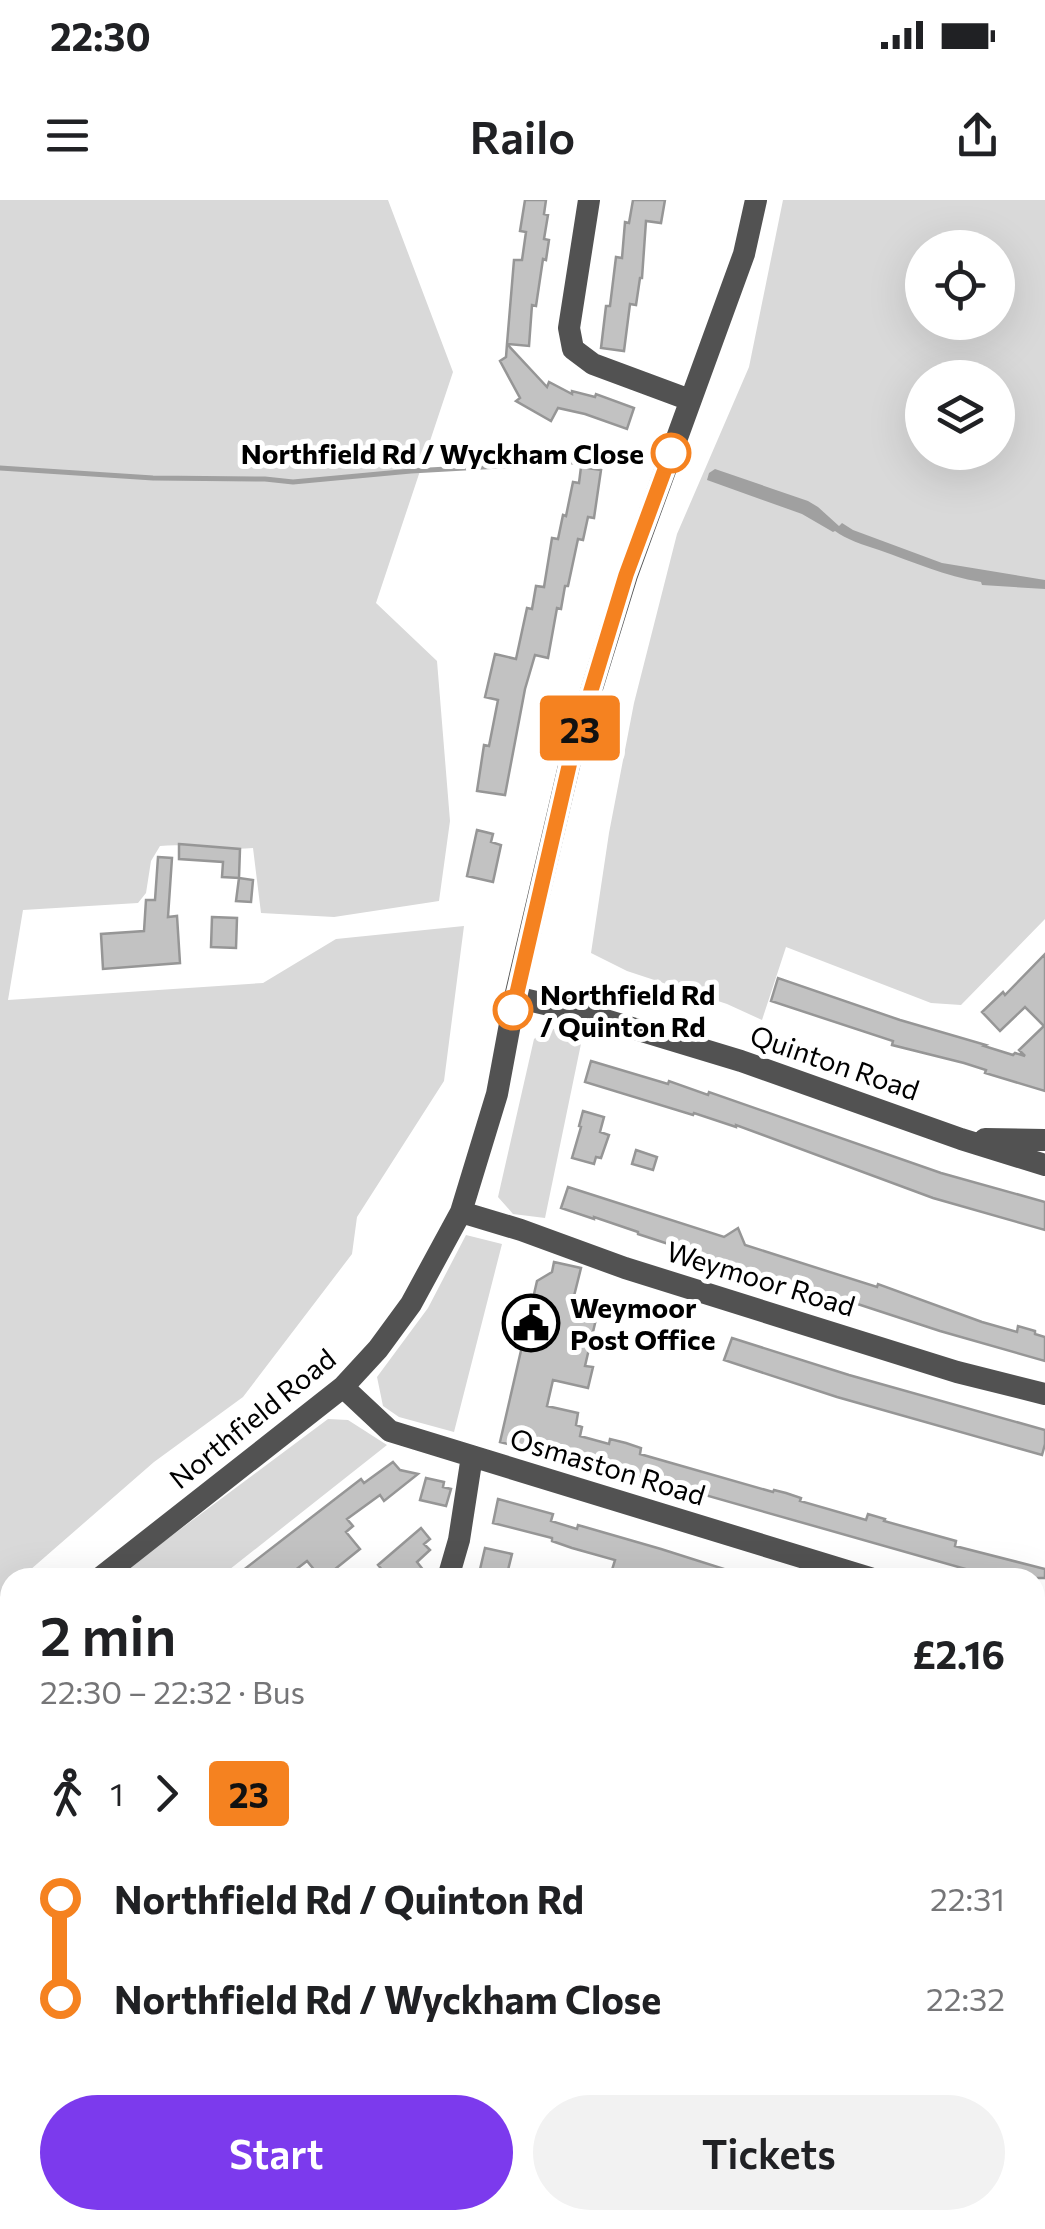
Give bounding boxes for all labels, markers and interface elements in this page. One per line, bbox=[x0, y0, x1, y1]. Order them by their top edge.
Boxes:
text: 22:30 bbox=[50, 12, 151, 59]
icon: menu bbox=[40, 108, 95, 163]
text: Railo bbox=[470, 108, 575, 163]
icon: share bbox=[950, 108, 1005, 163]
map controls bbox=[905, 230, 1015, 470]
button: locate bbox=[905, 230, 1015, 340]
button: layers bbox=[905, 360, 1015, 470]
marker: Northfield Rd / Wyckham Close bbox=[652, 434, 690, 472]
place label: Northfield Rd / Wyckham Close bbox=[241, 436, 644, 470]
line badge: 23 bbox=[535, 696, 625, 760]
text: 23 bbox=[560, 707, 600, 750]
place label: Northfield Rd / Quinton Rd bbox=[540, 977, 715, 1043]
marker: Northfield Rd / Quinton Rd bbox=[494, 991, 532, 1029]
street label: Quinton Road bbox=[746, 1017, 924, 1107]
street label: Weymoor Road bbox=[663, 1233, 859, 1323]
place label: Weymoor Post Office bbox=[570, 1290, 715, 1356]
public building icon: Weymoor Post Office bbox=[501, 1293, 561, 1353]
street label: Northfield Road bbox=[162, 1341, 342, 1495]
street label: Osmaston Road bbox=[506, 1420, 710, 1512]
text: 2 min bbox=[40, 1600, 176, 1667]
text: £2.16 bbox=[912, 1630, 1005, 1677]
text: 22:30 – 22:32 · Bus bbox=[40, 1671, 305, 1711]
icon: walk bbox=[40, 1766, 95, 1821]
icon: forward bbox=[139, 1766, 194, 1821]
text: 23 bbox=[229, 1772, 269, 1815]
text: 1 bbox=[110, 1773, 124, 1813]
text: Northfield Rd / Quinton Rd bbox=[114, 1875, 584, 1922]
text: 22:31 bbox=[930, 1878, 1005, 1918]
text: Northfield Rd / Wyckham Close bbox=[114, 1975, 661, 2022]
text: 22:32 bbox=[926, 1978, 1005, 2018]
button: Start bbox=[40, 2095, 513, 2210]
button: Tickets bbox=[533, 2095, 1005, 2210]

